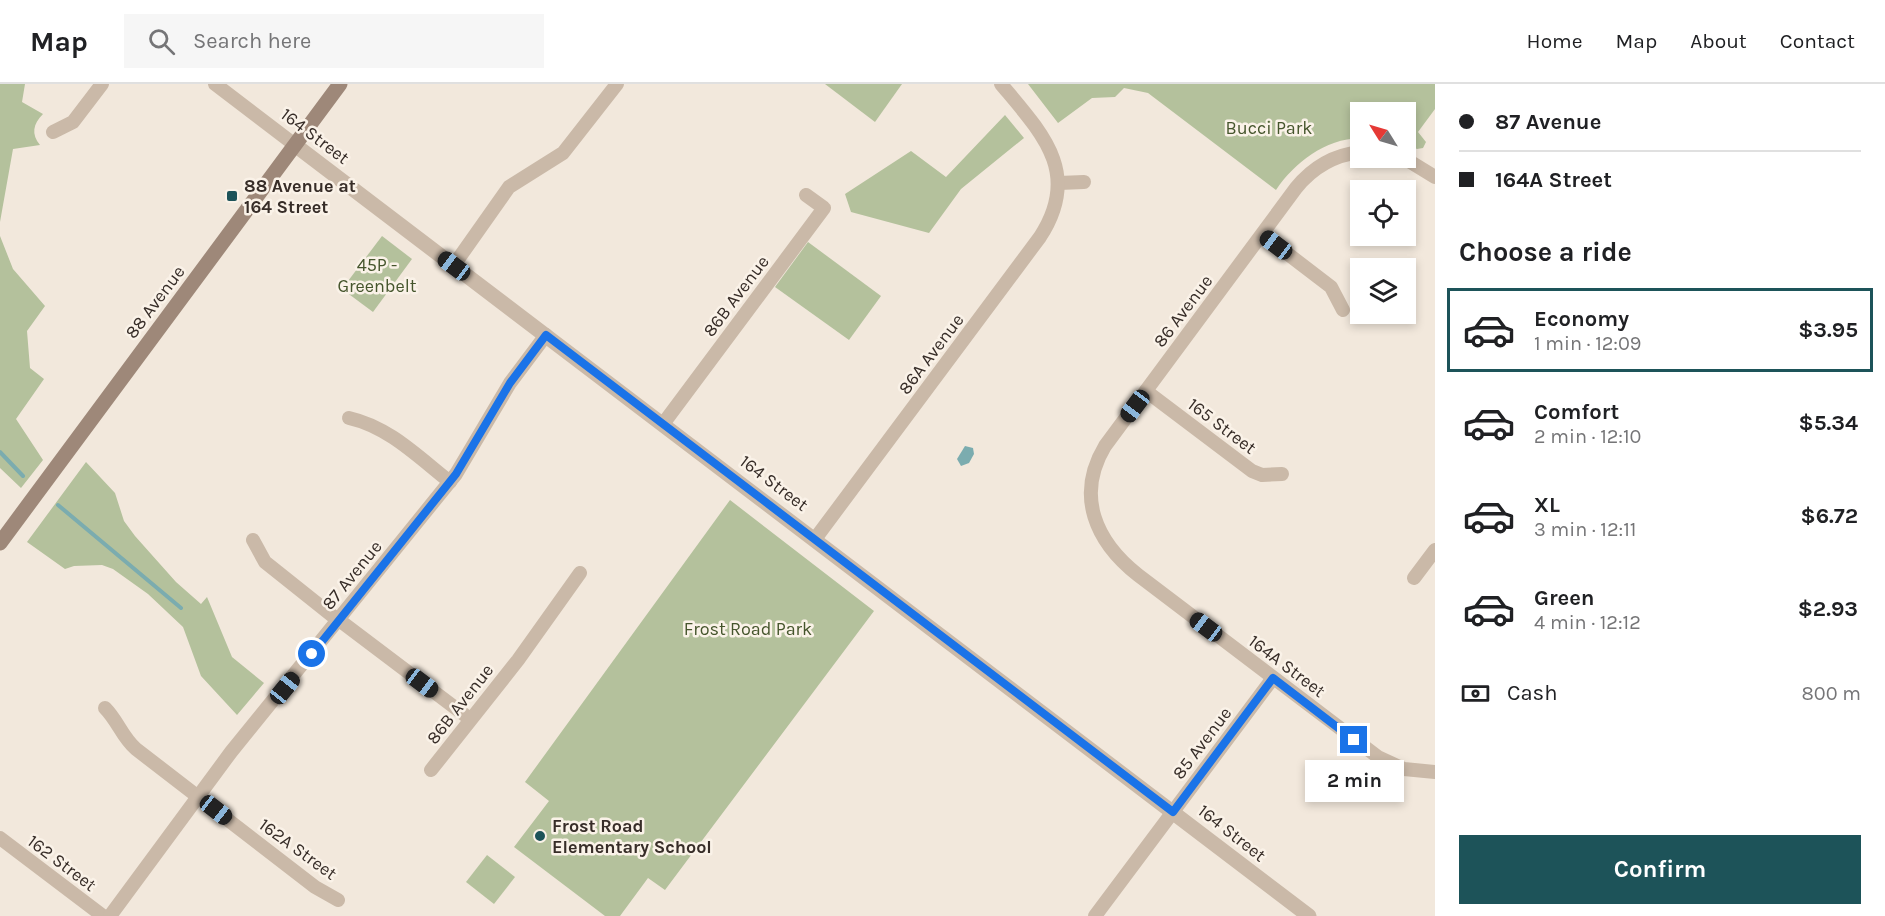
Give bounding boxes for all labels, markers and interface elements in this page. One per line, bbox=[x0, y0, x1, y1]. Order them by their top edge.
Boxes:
search box bbox=[124, 14, 544, 68]
text: Map bbox=[30, 25, 88, 58]
icon: search bbox=[145, 25, 178, 58]
text: Search here bbox=[193, 28, 311, 54]
text: Home bbox=[1527, 29, 1583, 53]
text: Map bbox=[1616, 29, 1657, 53]
text: About bbox=[1690, 29, 1747, 53]
text: Contact bbox=[1780, 29, 1855, 53]
north arrow bbox=[1350, 102, 1416, 168]
map controls bbox=[1350, 102, 1416, 324]
street label: 164 Street bbox=[276, 103, 354, 169]
text: 87 Avenue bbox=[1495, 109, 1601, 135]
park label: Bucci Park bbox=[1226, 117, 1312, 139]
text: 164A Street bbox=[1495, 167, 1612, 193]
place label: 88 Avenue at 164 Street bbox=[244, 175, 356, 218]
button: locate bbox=[1350, 180, 1416, 246]
marker: 88 Avenue at 164 Street bbox=[225, 189, 239, 203]
car bbox=[1256, 227, 1296, 263]
text: Choose a ride bbox=[1459, 236, 1632, 268]
car bbox=[434, 248, 474, 284]
street label: 86B Avenue bbox=[698, 251, 774, 341]
park label: 45P - Greenbelt bbox=[337, 254, 417, 297]
button: layers bbox=[1350, 258, 1416, 324]
street label: 88 Avenue bbox=[120, 261, 190, 343]
street label: 86 Avenue bbox=[1149, 270, 1217, 352]
icon: car bbox=[1462, 303, 1516, 357]
text: Economy bbox=[1534, 306, 1629, 332]
street label: 86A Avenue bbox=[894, 309, 968, 399]
text: $3.95 bbox=[1798, 317, 1858, 343]
text: 1 min · 12:09 bbox=[1534, 332, 1641, 355]
car bbox=[1117, 386, 1153, 426]
street label: 165 Street bbox=[1183, 393, 1261, 459]
icon: car bbox=[1462, 396, 1516, 450]
text: Comfort bbox=[1534, 399, 1619, 425]
text: $5.34 bbox=[1799, 410, 1858, 436]
text: 2 min · 12:10 bbox=[1534, 425, 1641, 448]
street label: 164 Street bbox=[735, 450, 813, 516]
icon: car bbox=[1462, 489, 1516, 543]
text: XL bbox=[1534, 492, 1560, 518]
text: $6.72 bbox=[1801, 503, 1858, 529]
text: 3 min · 12:11 bbox=[1534, 518, 1636, 541]
street label: 87 Avenue bbox=[317, 536, 387, 614]
icon: car bbox=[1462, 582, 1516, 636]
text: Green bbox=[1534, 585, 1595, 611]
text: $2.93 bbox=[1798, 596, 1858, 622]
car bbox=[1186, 609, 1226, 645]
text: 4 min · 12:12 bbox=[1534, 611, 1641, 634]
park label: Frost Road Park bbox=[684, 618, 812, 640]
street label: 164A Street bbox=[1244, 630, 1330, 702]
route start bbox=[298, 640, 325, 667]
street label: 86B Avenue bbox=[422, 659, 498, 749]
car bbox=[402, 665, 442, 701]
car bbox=[267, 668, 303, 708]
icon: cash bbox=[1459, 677, 1492, 710]
text: Cash bbox=[1507, 680, 1557, 706]
text: 800 m bbox=[1802, 682, 1861, 705]
street label: 85 Avenue bbox=[1168, 703, 1236, 783]
route end bbox=[1340, 726, 1367, 753]
callout: 2 min bbox=[1304, 761, 1404, 803]
text: 2 min bbox=[1327, 769, 1382, 792]
car bbox=[196, 792, 236, 828]
street label: 164 Street bbox=[1194, 800, 1270, 866]
street label: 162A Street bbox=[255, 813, 341, 885]
place label: Frost Road Elementary School bbox=[552, 815, 712, 858]
marker: Frost Road Elementary School bbox=[533, 829, 547, 843]
street label: 162 Street bbox=[23, 830, 101, 896]
button: Confirm bbox=[1459, 835, 1861, 904]

